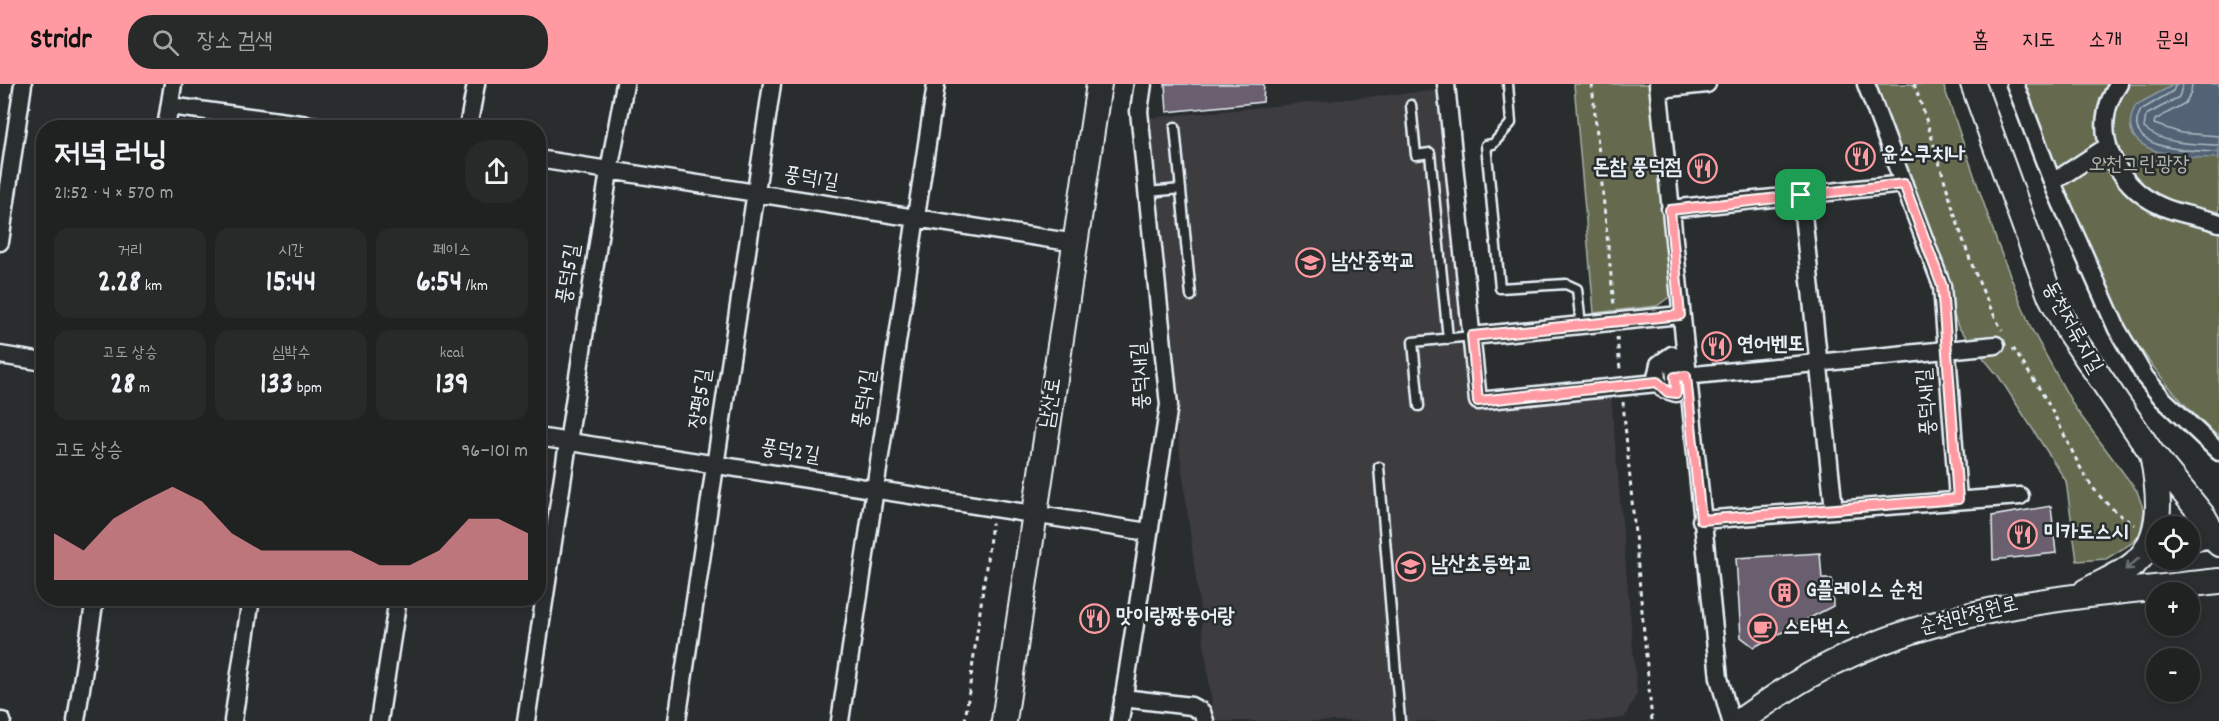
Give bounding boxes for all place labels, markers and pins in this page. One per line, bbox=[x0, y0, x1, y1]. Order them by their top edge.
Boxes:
restaurant icon: 윤스쿠치나 bbox=[1844, 140, 1876, 172]
place label: 윤스쿠치나 bbox=[1881, 141, 1966, 171]
restaurant icon: 돈참 풍덕점 bbox=[1687, 153, 1719, 185]
place label: 돈참 풍덕점 bbox=[1593, 154, 1682, 184]
pin bbox=[1775, 169, 1826, 220]
school or university icon: 남산중학교 bbox=[1294, 247, 1326, 279]
place label: 남산중학교 bbox=[1331, 248, 1416, 278]
restaurant icon: 연어벤또 bbox=[1700, 330, 1732, 362]
place label: 연어벤또 bbox=[1737, 331, 1805, 361]
restaurant icon: 미카도스시 bbox=[2007, 518, 2039, 550]
place label: 미카도스시 bbox=[2044, 519, 2129, 549]
school or university icon: 남산초등학교 bbox=[1394, 550, 1426, 582]
place label: 남산초등학교 bbox=[1431, 551, 1532, 581]
building icon: G플레이스 순천 bbox=[1769, 576, 1801, 608]
place label: G플레이스 순천 bbox=[1806, 577, 1923, 607]
restaurant icon: 맛이랑짱뚱어랑 bbox=[1079, 602, 1111, 634]
place label: 맛이랑짱뚱어랑 bbox=[1116, 603, 1235, 633]
cafe icon: 스타벅스 bbox=[1746, 613, 1778, 645]
place label: 스타벅스 bbox=[1783, 614, 1851, 644]

